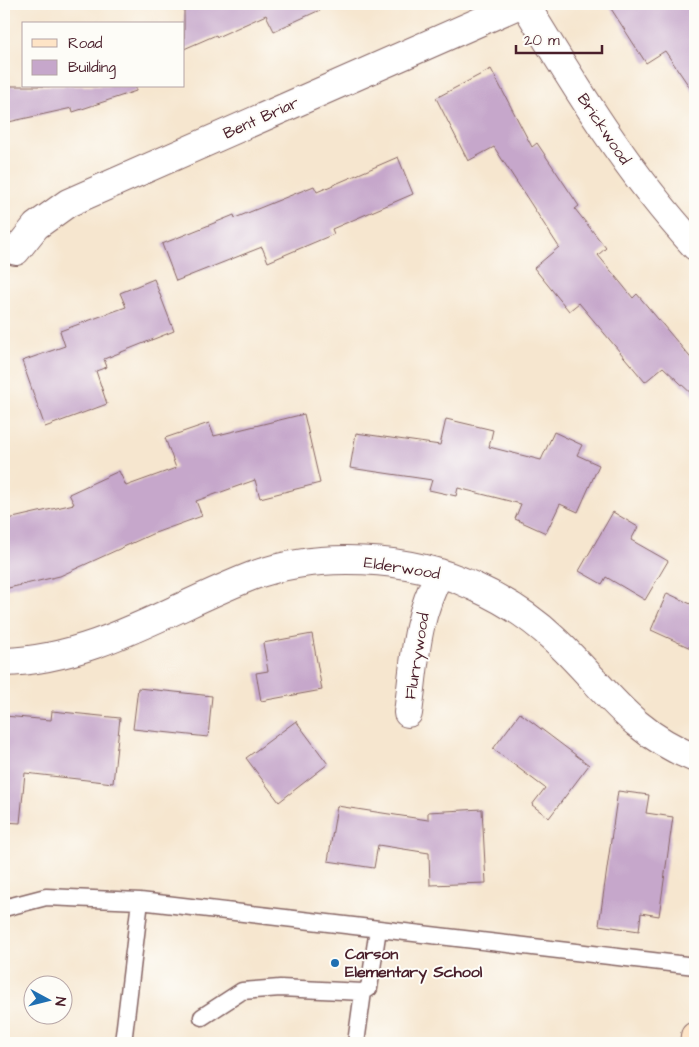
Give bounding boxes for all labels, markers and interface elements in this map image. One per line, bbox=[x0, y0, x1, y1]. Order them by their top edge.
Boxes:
legend bbox=[22, 22, 185, 88]
scale bar bbox=[516, 22, 603, 54]
text: 20 m bbox=[524, 30, 560, 51]
text: Road bbox=[68, 33, 103, 54]
text: Building bbox=[68, 57, 116, 79]
street label: Brickwood bbox=[572, 89, 636, 169]
street label: Bent Briar bbox=[220, 92, 302, 144]
street label: Elderwood bbox=[362, 551, 442, 585]
street label: Flurrywood bbox=[399, 611, 436, 701]
place label: Carson Elementary School bbox=[345, 943, 483, 984]
marker: Carson Elementary School bbox=[329, 957, 341, 969]
north arrow bbox=[22, 974, 72, 1024]
text: N bbox=[49, 996, 70, 1007]

